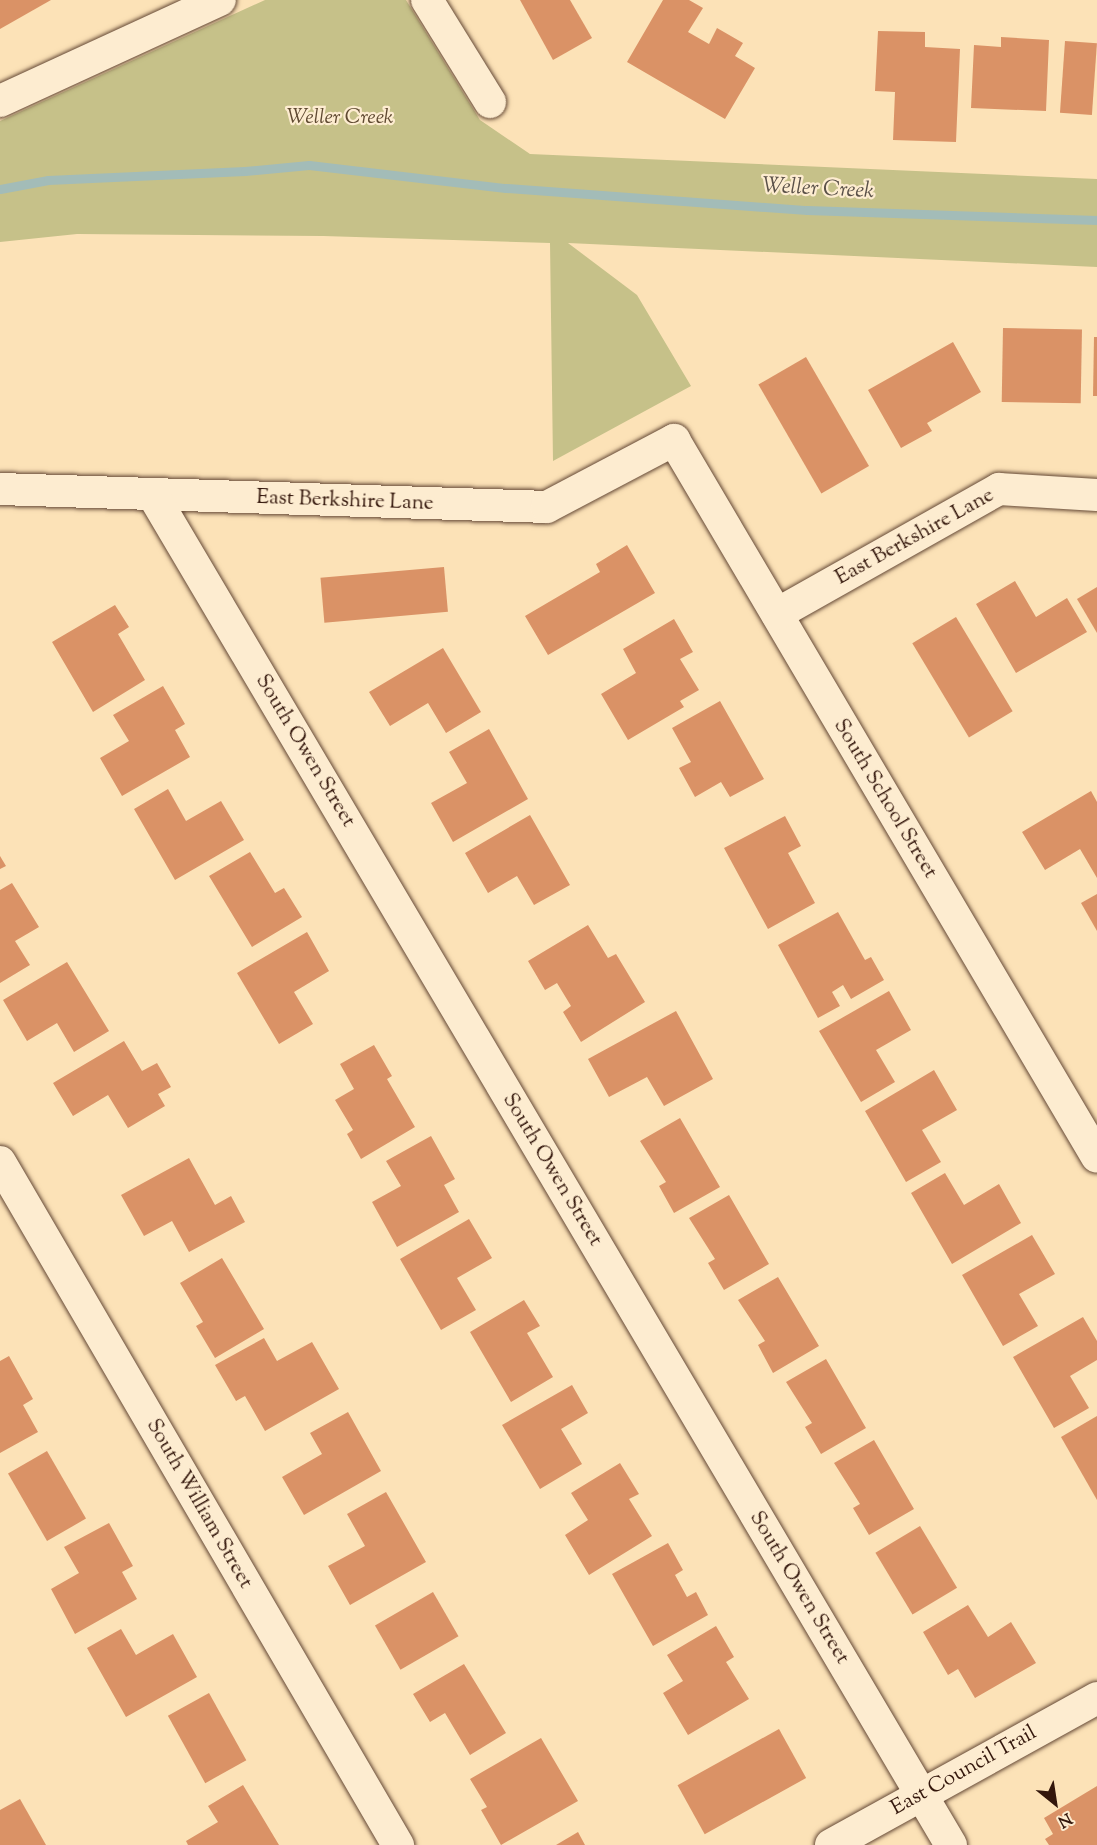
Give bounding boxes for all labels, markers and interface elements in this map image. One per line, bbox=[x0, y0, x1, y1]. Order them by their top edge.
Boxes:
park label: Weller Creek bbox=[287, 105, 393, 131]
water label: Weller Creek bbox=[761, 174, 875, 206]
street label: East Berkshire Lane bbox=[831, 483, 999, 591]
street label: East Berkshire Lane bbox=[256, 485, 434, 517]
street label: South Owen Street bbox=[249, 670, 361, 832]
street label: South School Street bbox=[827, 715, 943, 883]
street label: South Owen Street bbox=[496, 1089, 608, 1251]
street label: South William Street bbox=[140, 1415, 258, 1593]
street label: South Owen Street bbox=[743, 1507, 855, 1669]
street label: East Council Trail bbox=[887, 1721, 1041, 1821]
north arrow bbox=[1025, 1773, 1085, 1833]
text: N bbox=[1053, 1806, 1076, 1832]

